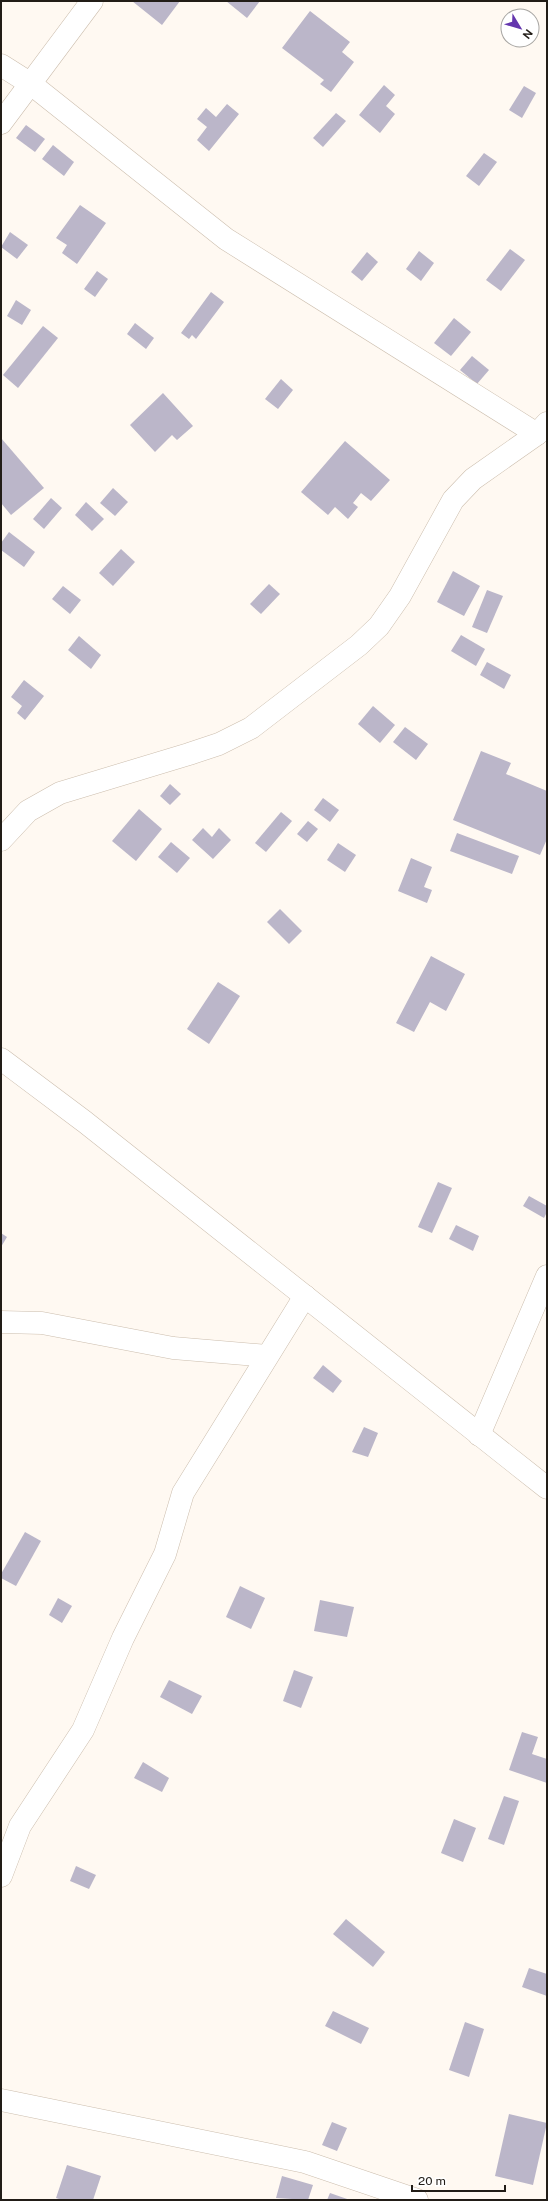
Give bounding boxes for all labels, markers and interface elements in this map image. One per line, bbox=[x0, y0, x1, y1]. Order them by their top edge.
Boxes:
north arrow bbox=[500, 8, 540, 48]
text: N bbox=[521, 27, 535, 41]
scale bar bbox=[412, 2167, 505, 2193]
text: 20 m bbox=[418, 2174, 446, 2188]

